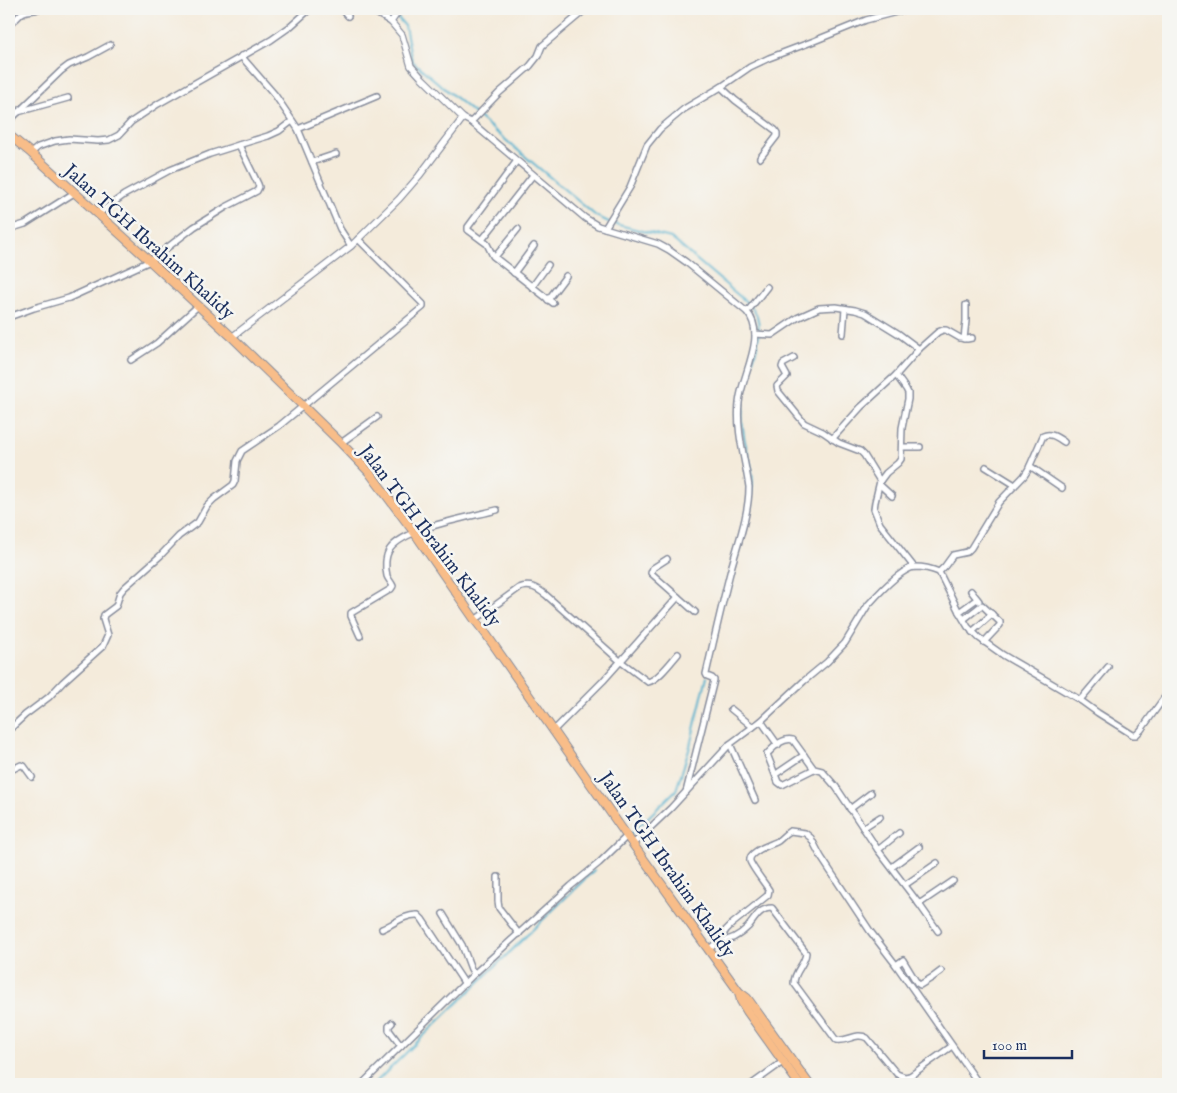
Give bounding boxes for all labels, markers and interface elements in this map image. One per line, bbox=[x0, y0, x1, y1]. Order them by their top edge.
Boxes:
street label: Jalan TGH Ibrahim Khalidy bbox=[57, 158, 240, 326]
street label: Jalan TGH Ibrahim Khalidy bbox=[352, 439, 506, 632]
street label: Jalan TGH Ibrahim Khalidy bbox=[592, 766, 740, 963]
scale bar bbox=[984, 1028, 1072, 1060]
text: 100 m bbox=[992, 1036, 1028, 1055]

